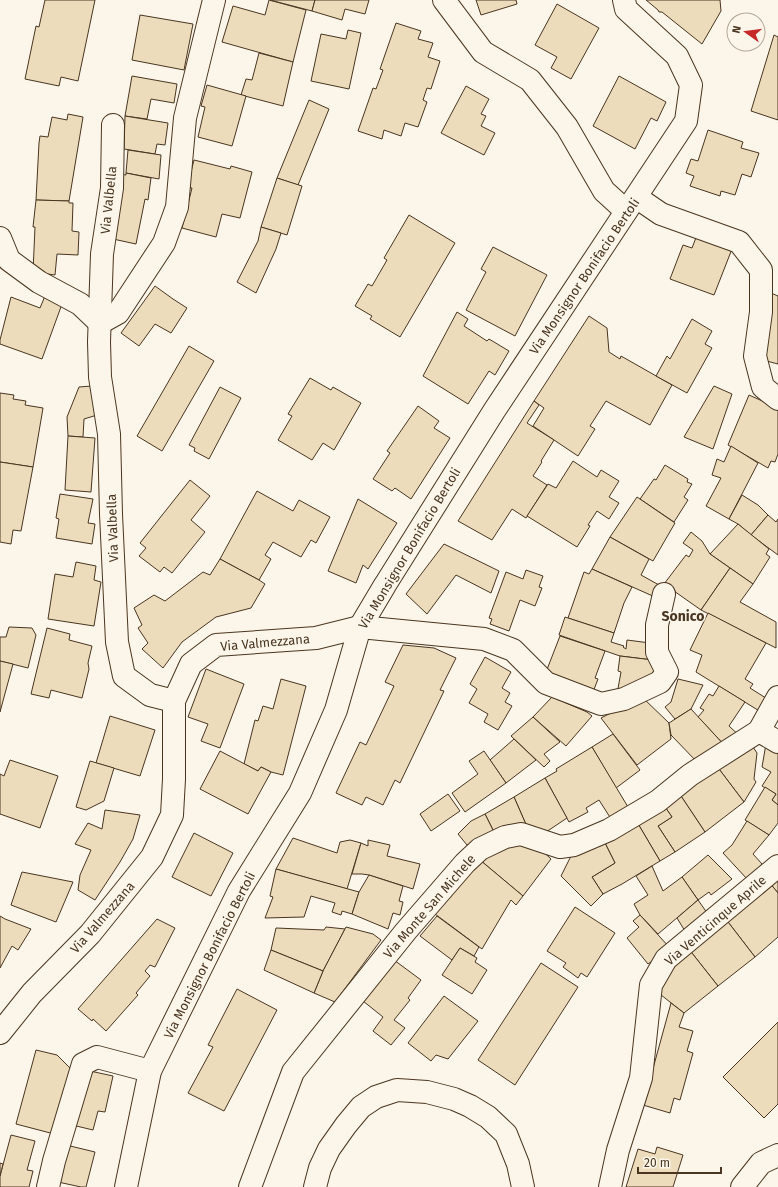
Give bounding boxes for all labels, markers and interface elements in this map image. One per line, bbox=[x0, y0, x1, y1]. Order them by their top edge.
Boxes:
north arrow bbox=[726, 12, 766, 52]
text: N bbox=[730, 25, 744, 35]
street label: Via Valbella bbox=[97, 165, 120, 235]
street label: Via Monsignor Bonifacio Bertoli bbox=[526, 195, 642, 357]
street label: Via Monsignor Bonifacio Bertoli bbox=[355, 465, 464, 632]
street label: Via Valbella bbox=[104, 494, 121, 562]
district label: Sonico bbox=[662, 608, 704, 625]
street label: Via Valmezzana bbox=[220, 631, 310, 654]
street label: Via Monte San Michele bbox=[380, 851, 479, 961]
street label: Via Monsignor Bonifacio Bertoli bbox=[161, 869, 258, 1041]
street label: Via Venticinque Aprile bbox=[662, 872, 769, 968]
street label: Via Valmezzana bbox=[67, 878, 138, 956]
scale bar bbox=[638, 1149, 721, 1175]
text: 20 m bbox=[644, 1156, 670, 1170]

